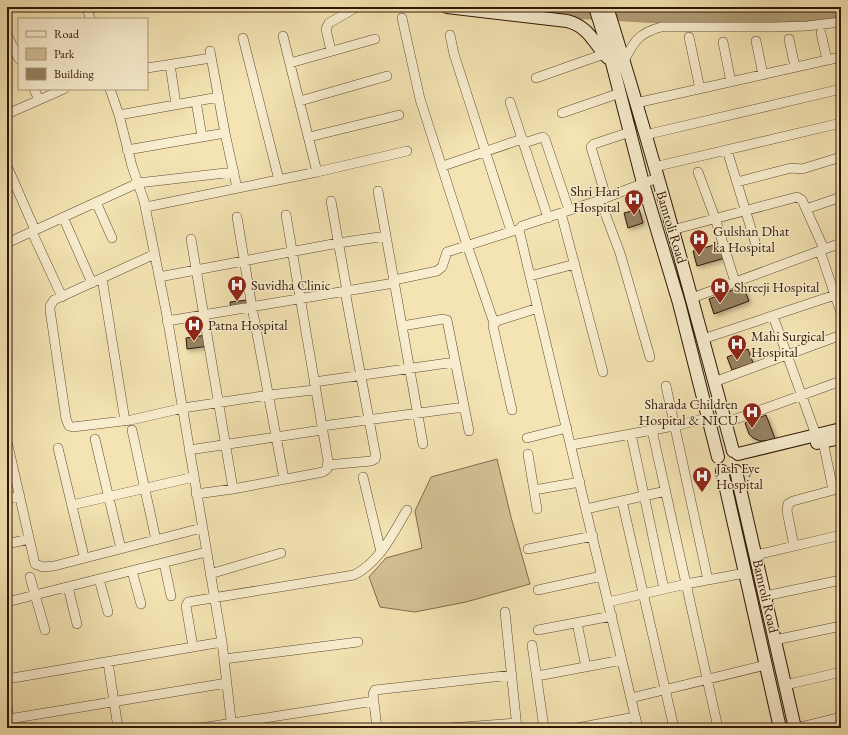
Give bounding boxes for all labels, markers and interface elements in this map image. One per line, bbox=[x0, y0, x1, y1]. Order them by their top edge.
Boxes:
legend bbox=[18, 18, 148, 90]
text: Road bbox=[54, 26, 80, 42]
text: Park bbox=[54, 46, 75, 62]
text: Building bbox=[54, 66, 95, 82]
place label: Shri Hari Hospital bbox=[570, 182, 621, 216]
hospital icon: Shri Hari Hospital bbox=[623, 188, 645, 216]
street label: Bamroli Road bbox=[652, 189, 692, 266]
place label: Gulshan Dhat ka Hospital bbox=[713, 222, 790, 256]
hospital icon: Gulshan Dhat ka Hospital bbox=[688, 228, 710, 256]
hospital icon: Suvidha Clinic bbox=[226, 274, 248, 302]
place label: Suvidha Clinic bbox=[251, 276, 331, 294]
hospital icon: Shreeji Hospital bbox=[709, 276, 731, 304]
place label: Shreeji Hospital bbox=[734, 278, 820, 296]
hospital icon: Patna Hospital bbox=[183, 314, 205, 342]
place label: Patna Hospital bbox=[208, 316, 288, 334]
place label: Mahi Surgical Hospital bbox=[751, 327, 826, 361]
hospital icon: Mahi Surgical Hospital bbox=[726, 333, 748, 361]
place label: Sharada Children Hospital & NICU bbox=[639, 395, 739, 429]
hospital icon: Sharada Children Hospital & NICU bbox=[741, 401, 763, 429]
place label: Jash Eye Hospital bbox=[715, 459, 763, 493]
hospital icon: Jash Eye Hospital bbox=[691, 465, 713, 493]
street label: Bamroli Road bbox=[749, 557, 783, 635]

